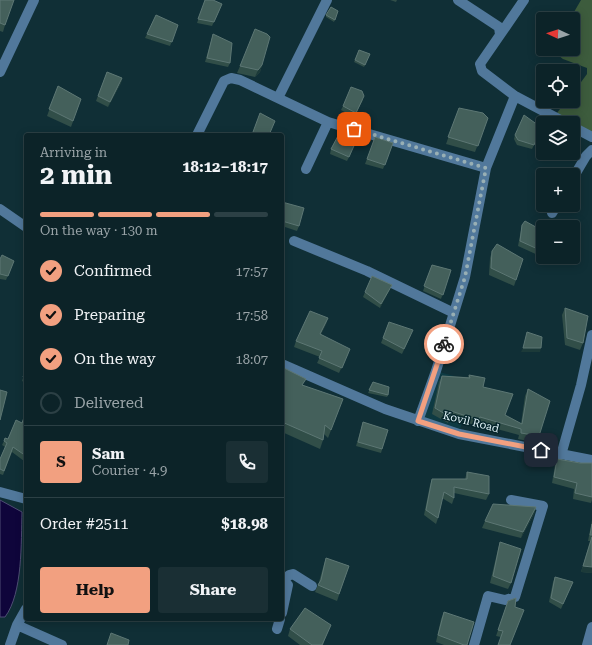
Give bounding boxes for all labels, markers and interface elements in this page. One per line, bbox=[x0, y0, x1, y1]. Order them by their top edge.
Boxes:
north arrow bbox=[536, 12, 580, 56]
map controls bbox=[536, 12, 580, 264]
button: locate bbox=[536, 64, 580, 108]
pin bbox=[337, 112, 371, 146]
button: layers bbox=[536, 116, 580, 160]
icon: bag bbox=[343, 118, 365, 140]
text: Arriving in bbox=[40, 145, 107, 160]
text: 18:12–18:17 bbox=[182, 158, 268, 176]
text: 2 min bbox=[40, 160, 112, 190]
button: + bbox=[536, 168, 580, 212]
button: − bbox=[536, 220, 580, 264]
text: On the way · 130 m bbox=[40, 223, 157, 238]
icon: check bbox=[40, 260, 62, 282]
text: Confirmed bbox=[74, 262, 152, 280]
text: 17:57 bbox=[236, 264, 268, 279]
icon: check bbox=[40, 304, 62, 326]
text: Preparing bbox=[74, 306, 145, 324]
text: 17:58 bbox=[236, 308, 268, 323]
courier bbox=[424, 324, 464, 364]
icon: bike bbox=[433, 333, 455, 355]
icon: check bbox=[40, 348, 62, 370]
text: On the way bbox=[74, 350, 156, 368]
text: 18:07 bbox=[236, 352, 268, 367]
text: Delivered bbox=[74, 394, 144, 412]
street label: Kovil Road bbox=[442, 409, 500, 435]
pin bbox=[524, 433, 558, 467]
icon: home bbox=[530, 439, 552, 461]
button: phone bbox=[226, 441, 268, 483]
text: Sam bbox=[92, 445, 125, 463]
text: S bbox=[56, 453, 66, 471]
text: Courier · 4.9 bbox=[92, 463, 167, 478]
text: Order #2511 bbox=[40, 515, 129, 533]
text: $18.98 bbox=[221, 515, 268, 533]
button: Help bbox=[40, 567, 150, 613]
button: Share bbox=[158, 567, 268, 613]

